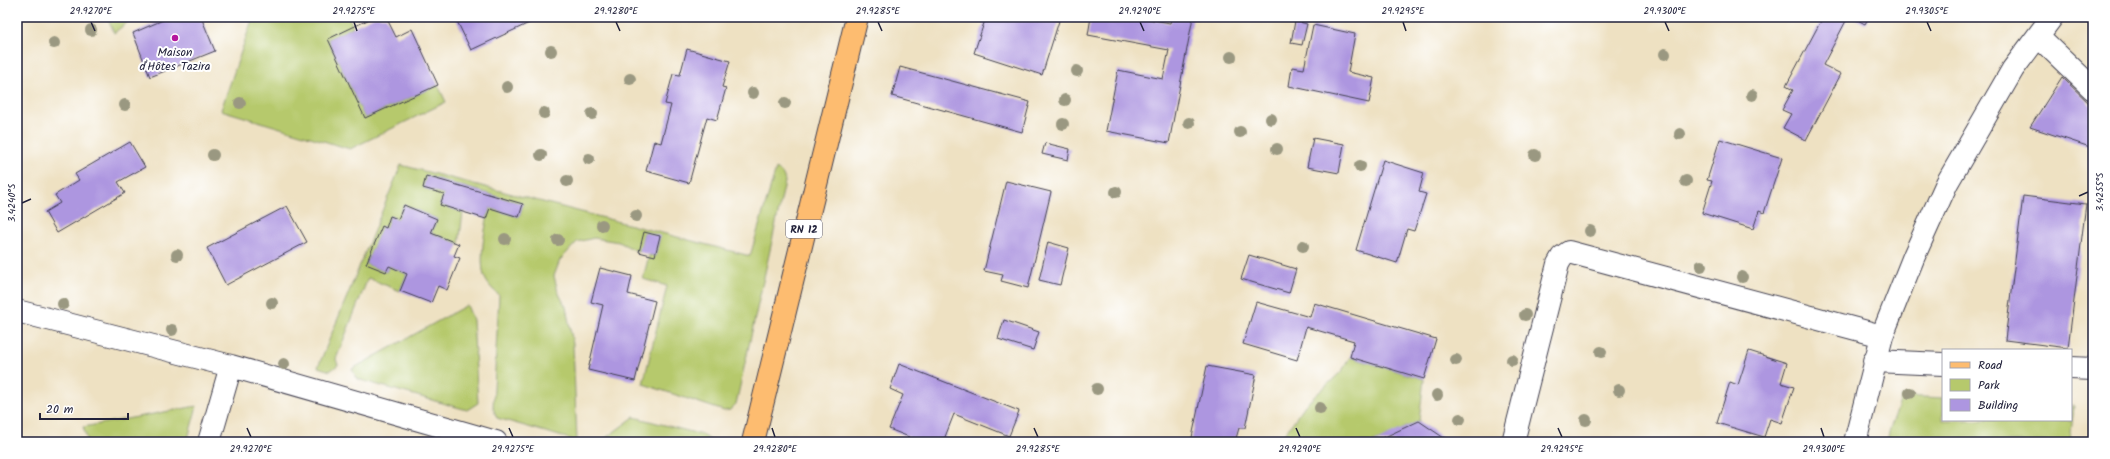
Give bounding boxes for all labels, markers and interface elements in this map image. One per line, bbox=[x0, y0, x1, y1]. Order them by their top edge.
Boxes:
text: 29.9270°E bbox=[70, 3, 113, 19]
text: 29.9275°E bbox=[333, 3, 377, 19]
text: 29.9280°E bbox=[594, 3, 639, 19]
text: 29.9285°E bbox=[856, 3, 901, 19]
text: 29.9290°E bbox=[1119, 3, 1163, 19]
text: 29.9295°E bbox=[1381, 3, 1426, 19]
text: 29.9300°E bbox=[1644, 3, 1688, 19]
text: 29.9305°E bbox=[1905, 3, 1950, 19]
marker: Maison d'Hôtes Tazira bbox=[170, 33, 180, 43]
place label: Maison d'Hôtes Tazira bbox=[140, 43, 211, 76]
text: 3.4255°S bbox=[2092, 172, 2108, 211]
text: 3.4240°S bbox=[4, 183, 20, 222]
road number: RN 12 bbox=[786, 220, 822, 238]
legend bbox=[1942, 349, 2072, 421]
text: Road bbox=[1978, 356, 2003, 375]
text: Park bbox=[1978, 376, 2000, 395]
scale bar bbox=[40, 395, 128, 421]
text: Building bbox=[1978, 396, 2018, 415]
text: 20 m bbox=[46, 400, 74, 419]
text: 29.9270°E bbox=[230, 441, 273, 457]
text: 29.9275°E bbox=[492, 441, 536, 457]
text: 29.9280°E bbox=[753, 441, 798, 457]
text: 29.9285°E bbox=[1016, 441, 1061, 457]
text: 29.9290°E bbox=[1279, 441, 1323, 457]
text: 29.9295°E bbox=[1540, 441, 1585, 457]
text: 29.9300°E bbox=[1803, 441, 1847, 457]

